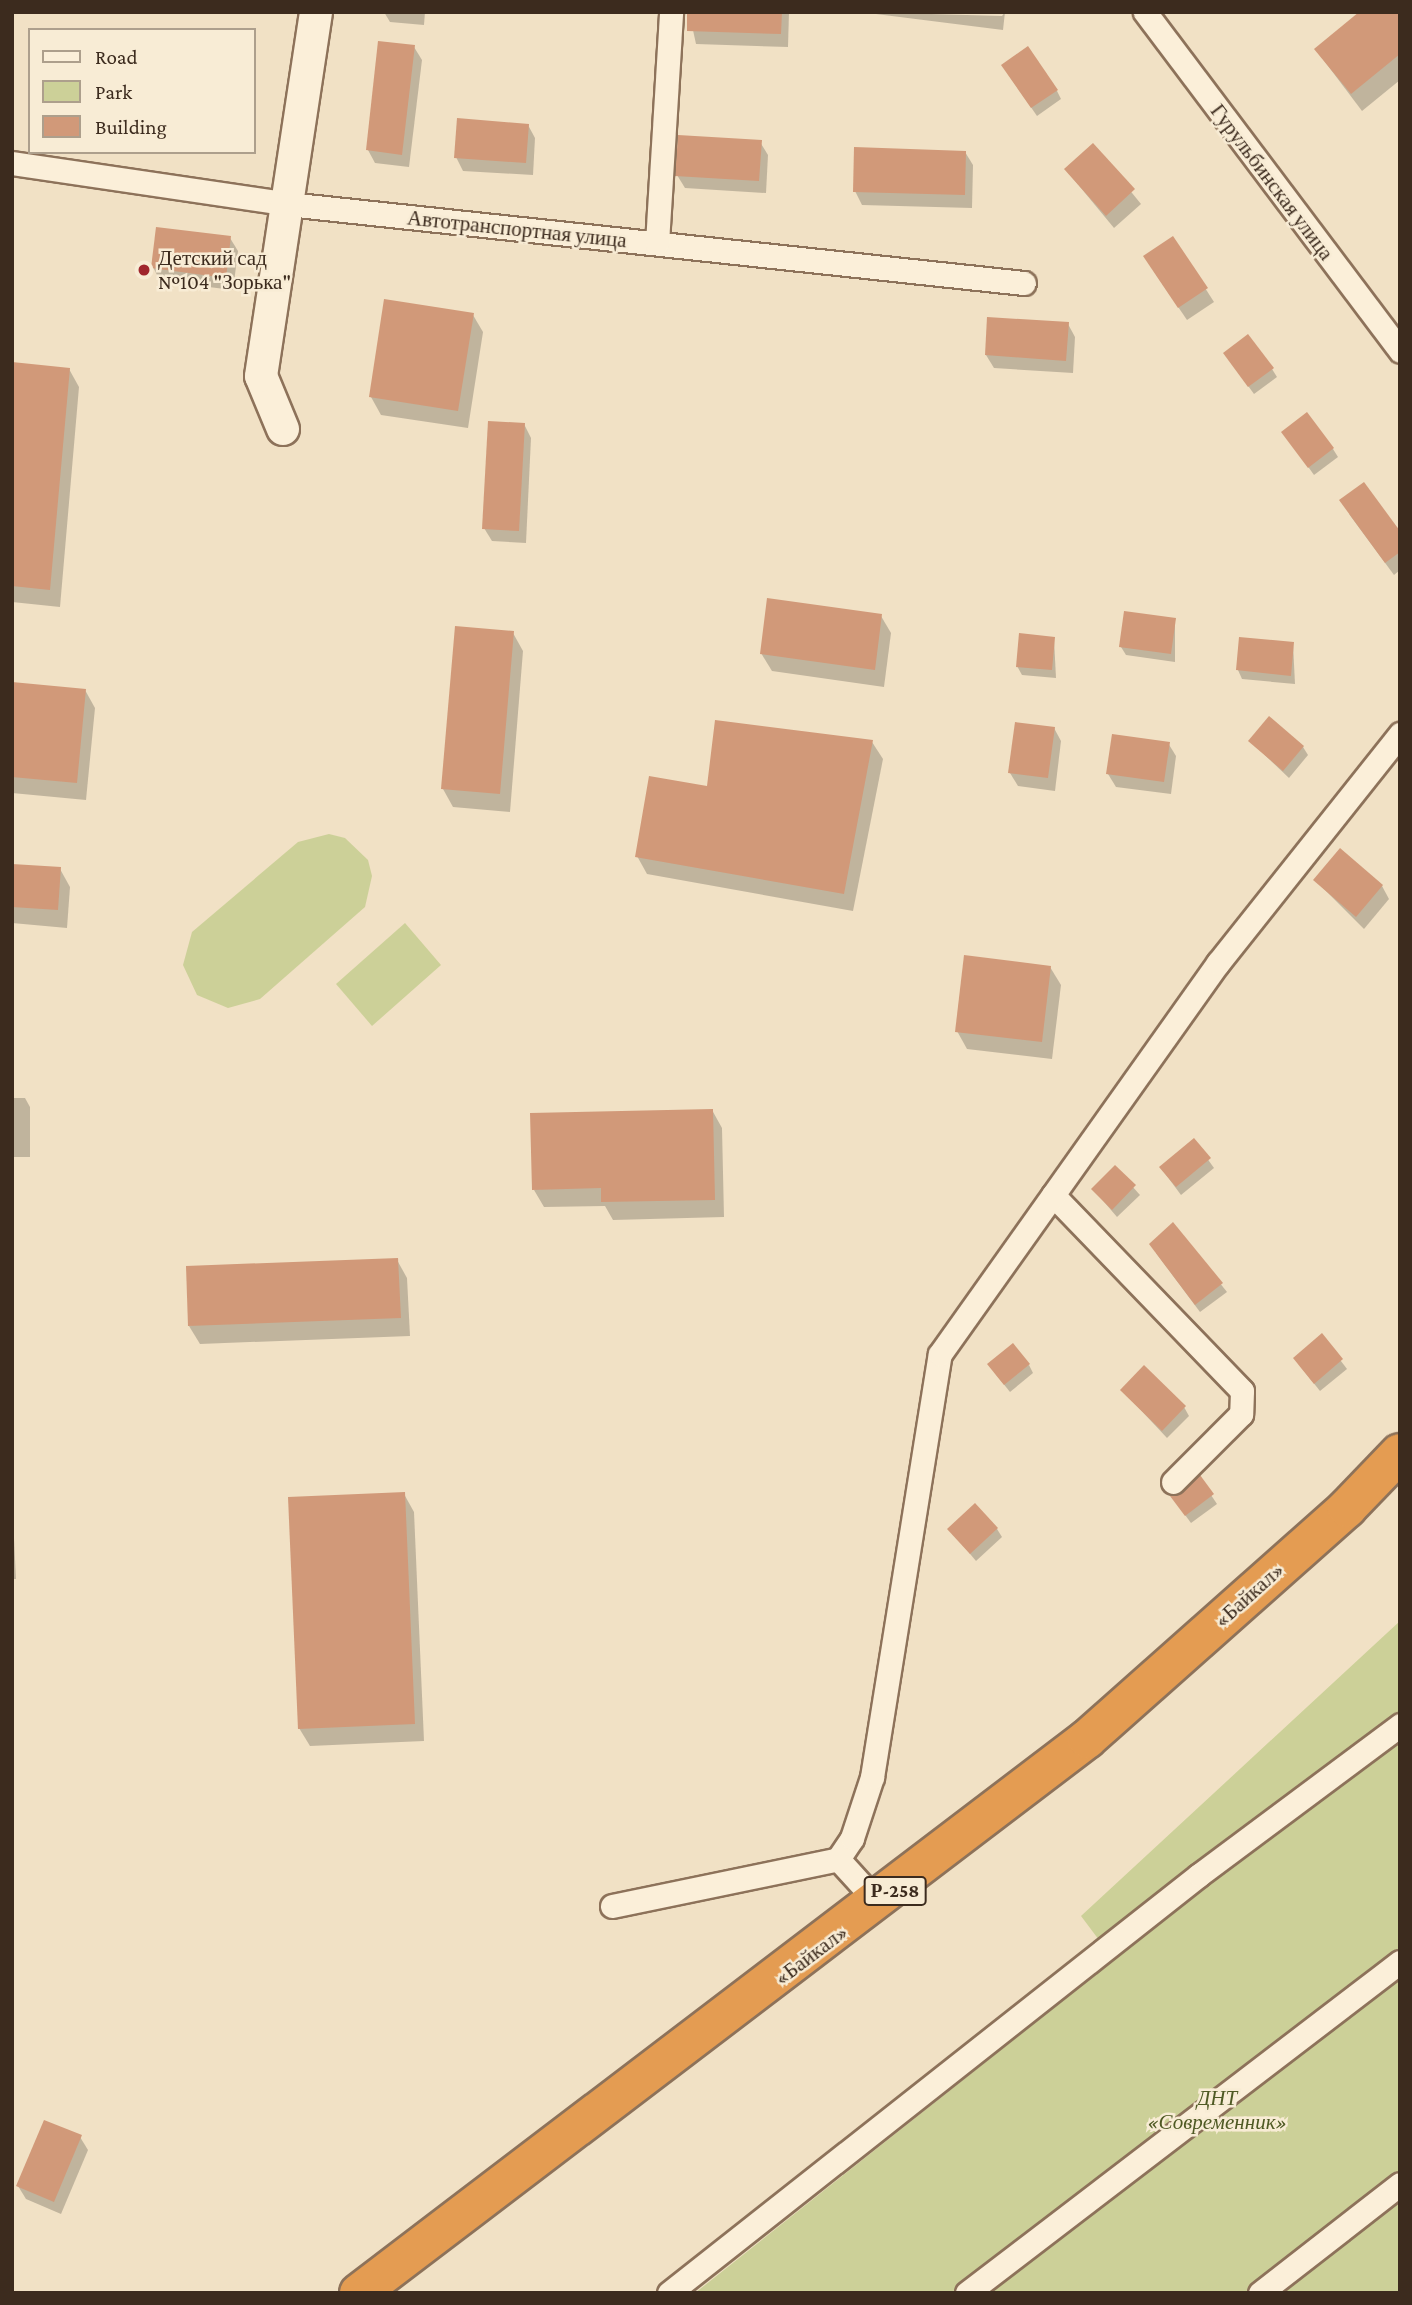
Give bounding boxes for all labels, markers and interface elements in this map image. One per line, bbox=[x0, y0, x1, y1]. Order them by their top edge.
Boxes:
legend bbox=[28, 28, 256, 154]
text: Road bbox=[95, 45, 138, 69]
text: Park bbox=[95, 80, 132, 104]
street label: Гурульбинская улица bbox=[1205, 99, 1339, 265]
text: Building bbox=[95, 115, 167, 139]
street label: Автотранспортная улица bbox=[406, 205, 628, 253]
place label: Детский сад №104 "Зорька" bbox=[158, 245, 291, 295]
marker: Детский сад №104 "Зорька" bbox=[136, 262, 152, 278]
street label: «Байкал» bbox=[1209, 1557, 1289, 1633]
road number: Р-258 bbox=[864, 1876, 926, 1907]
street label: «Байкал» bbox=[769, 1919, 853, 1991]
park label: ДНТ «Современник» bbox=[1147, 2085, 1287, 2135]

